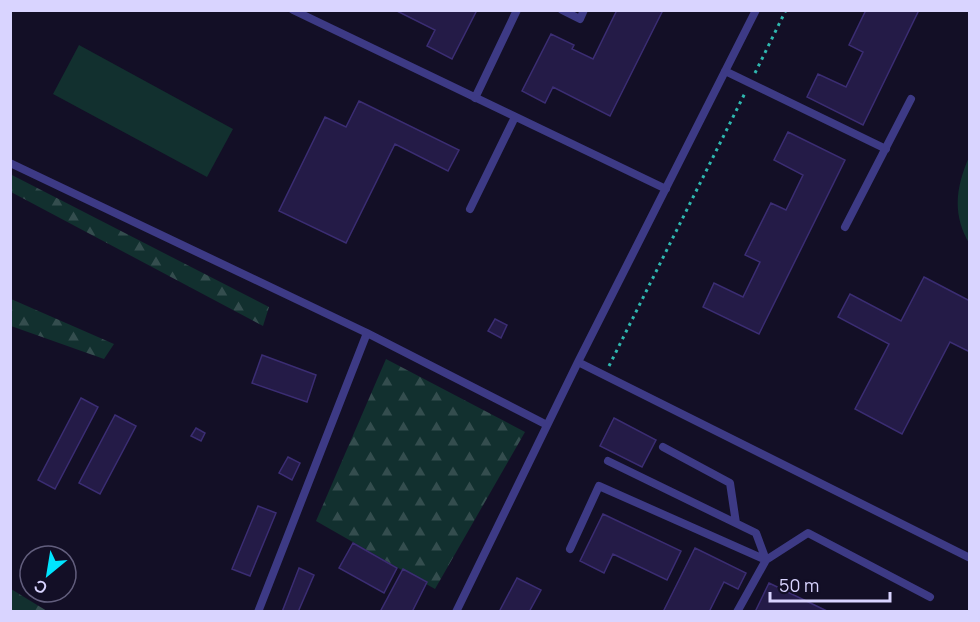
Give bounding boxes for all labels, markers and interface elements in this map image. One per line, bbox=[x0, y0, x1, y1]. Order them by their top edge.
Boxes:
north arrow bbox=[18, 544, 78, 604]
scale bar bbox=[770, 565, 890, 603]
text: 50 m bbox=[779, 573, 819, 597]
text: С bbox=[30, 574, 51, 599]

